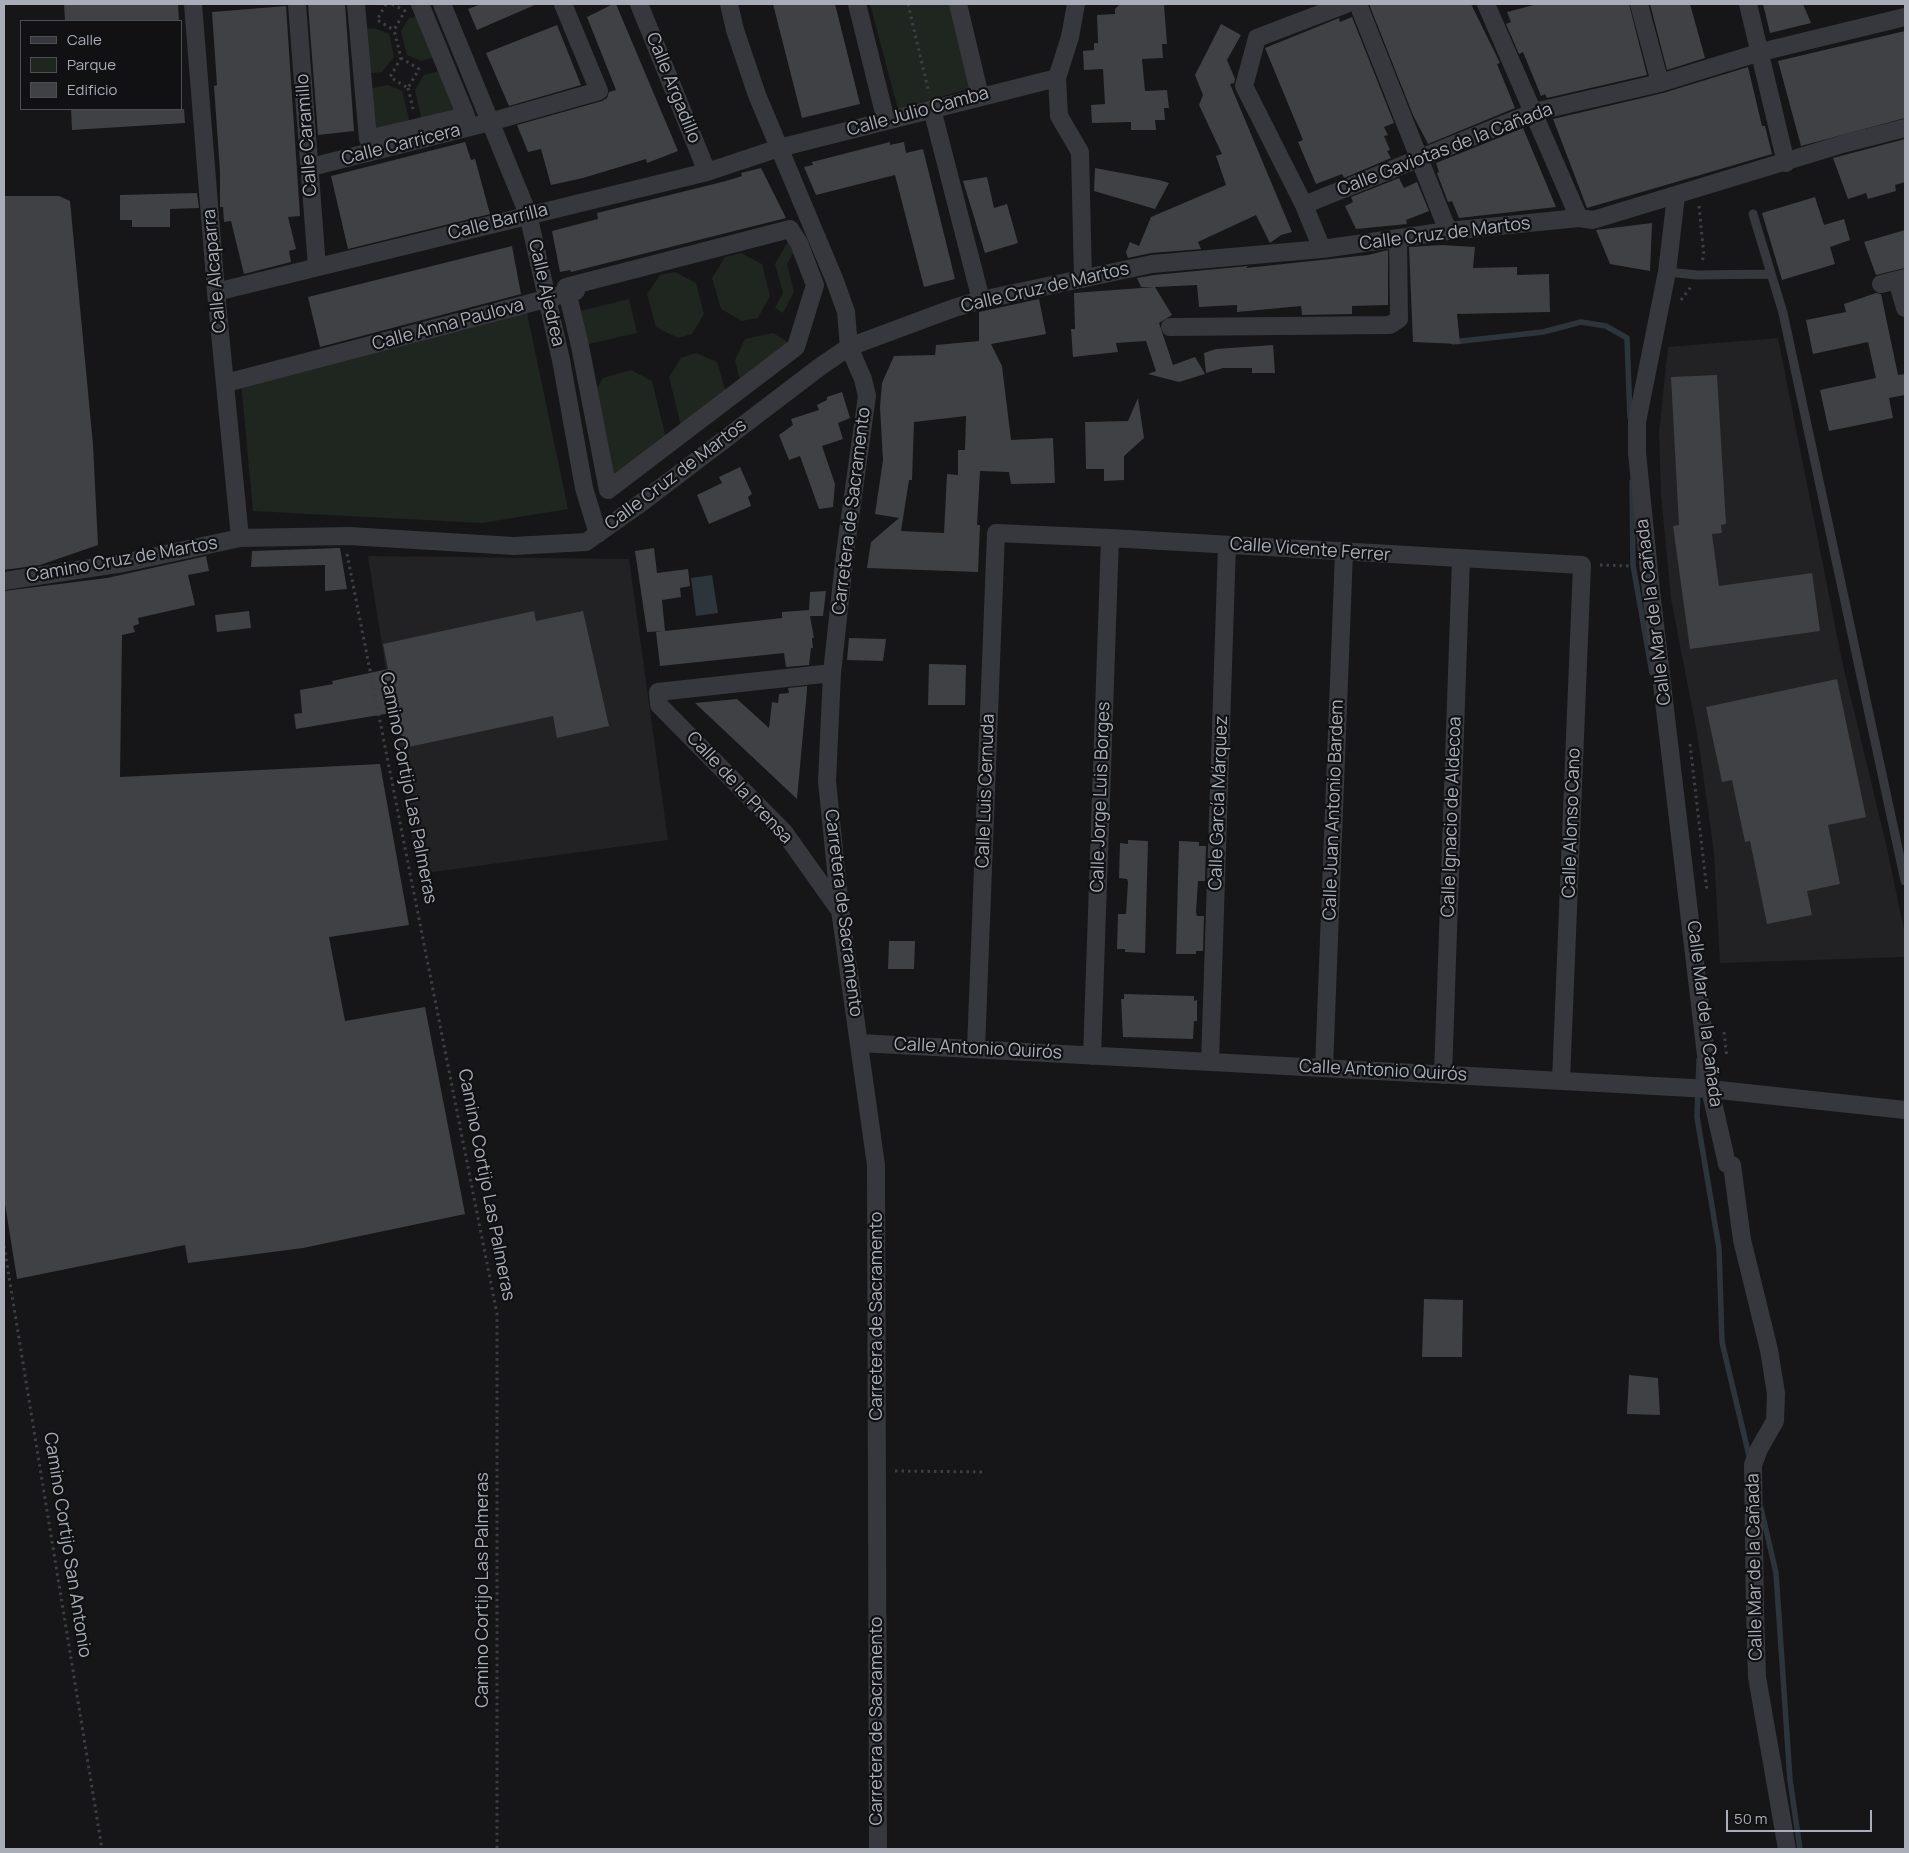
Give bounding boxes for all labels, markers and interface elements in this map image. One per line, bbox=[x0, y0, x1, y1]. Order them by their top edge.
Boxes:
legend bbox=[20, 20, 182, 110]
text: Calle bbox=[67, 29, 102, 50]
street label: Calle Argadillo bbox=[641, 29, 705, 147]
text: Parque bbox=[67, 54, 116, 75]
street label: Calle Caramillo bbox=[292, 73, 322, 197]
text: Edificio bbox=[67, 79, 117, 100]
street label: Calle Julio Camba bbox=[845, 83, 991, 141]
street label: Calle Gaviotas de la Cañada bbox=[1334, 99, 1556, 201]
street label: Calle Carricera bbox=[339, 120, 463, 170]
street label: Calle Barrilla bbox=[446, 199, 550, 245]
street label: Calle Alcaparra bbox=[199, 208, 231, 334]
street label: Calle Cruz de Martos bbox=[1358, 213, 1532, 255]
street label: Calle Ajedrea bbox=[523, 237, 569, 349]
street label: Calle Cruz de Martos bbox=[959, 258, 1131, 318]
street label: Calle Anna Paulova bbox=[370, 294, 526, 356]
street label: Carretera de Sacramento bbox=[829, 406, 875, 616]
street label: Calle Cruz de Martos bbox=[601, 415, 751, 535]
street label: Calle Mar de la Cañada bbox=[1632, 518, 1676, 706]
street label: Camino Cruz de Martos bbox=[25, 533, 219, 587]
street label: Calle Vicente Ferrer bbox=[1229, 534, 1391, 566]
street label: Camino Cortijo Las Palmeras bbox=[375, 670, 441, 906]
street label: Calle Juan Antonio Bardem bbox=[1319, 699, 1349, 921]
street label: Calle Jorge Luis Borges bbox=[1087, 701, 1115, 893]
street label: Calle Luis Cernuda bbox=[973, 713, 999, 869]
street label: Calle García Márquez bbox=[1205, 715, 1233, 891]
street label: Calle Ignacio de Aldecoa bbox=[1438, 716, 1466, 918]
street label: Calle de la Prensa bbox=[681, 727, 797, 849]
street label: Calle Alonso Cano bbox=[1559, 748, 1585, 898]
street label: Carretera de Sacramento bbox=[820, 808, 866, 1018]
street label: Calle Mar de la Cañada bbox=[1682, 920, 1726, 1108]
street label: Calle Antonio Quirós bbox=[893, 1034, 1063, 1064]
street label: Calle Antonio Quirós bbox=[1298, 1056, 1468, 1086]
street label: Camino Cortijo Las Palmeras bbox=[453, 1067, 519, 1303]
street label: Carretera de Sacramento bbox=[866, 1212, 888, 1420]
street label: Camino Cortijo San Antonio bbox=[39, 1431, 95, 1659]
street label: Camino Cortijo Las Palmeras bbox=[472, 1472, 494, 1708]
street label: Calle Mar de la Cañada bbox=[1743, 1473, 1767, 1661]
street label: Carretera de Sacramento bbox=[866, 1617, 888, 1825]
scale bar bbox=[1729, 1800, 1875, 1832]
text: 50 m bbox=[1734, 1808, 1768, 1829]

